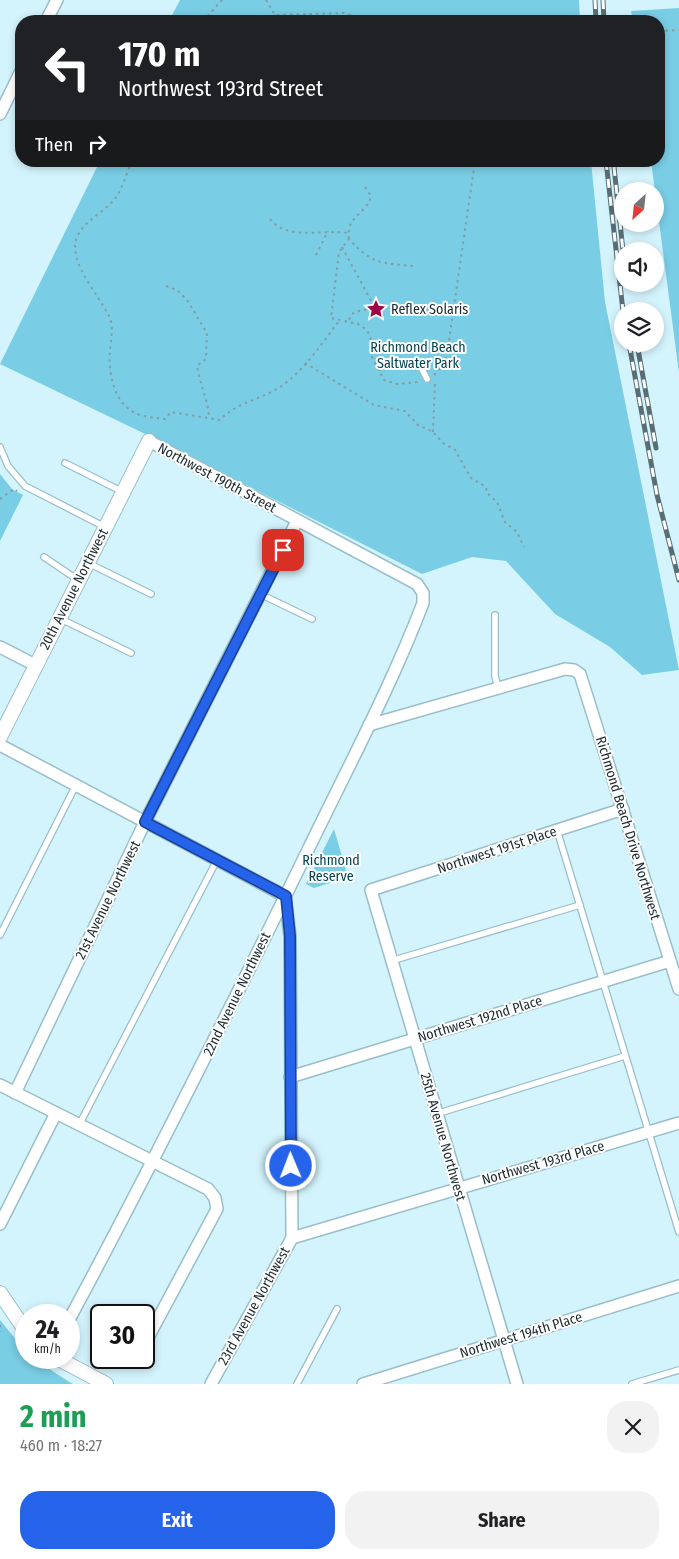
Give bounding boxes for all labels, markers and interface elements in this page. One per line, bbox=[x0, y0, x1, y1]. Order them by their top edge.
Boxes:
text: 170 m bbox=[118, 33, 201, 75]
icon: left bbox=[35, 35, 100, 100]
text: Northwest 193rd Street bbox=[118, 75, 323, 102]
icon: right bbox=[83, 130, 111, 158]
text: Then bbox=[35, 133, 73, 156]
north arrow bbox=[614, 182, 664, 232]
map controls bbox=[614, 182, 664, 352]
button: sound bbox=[614, 242, 664, 292]
place icon: Reflex Solaris bbox=[365, 298, 387, 320]
place label: Reflex Solaris bbox=[391, 301, 468, 318]
button: layers bbox=[614, 302, 664, 352]
park label: Richmond Beach Saltwater Park bbox=[370, 339, 466, 372]
street label: Northwest 190th Street bbox=[155, 440, 280, 517]
street label: 20th Avenue Northwest bbox=[36, 525, 112, 652]
pin bbox=[262, 529, 304, 571]
icon: arrive bbox=[269, 536, 297, 564]
street label: Richmond Beach Drive Northwest bbox=[592, 734, 664, 922]
street label: Northwest 191st Place bbox=[435, 823, 559, 877]
street label: 21st Avenue Northwest bbox=[72, 838, 144, 962]
park label: Richmond Reserve bbox=[302, 852, 360, 885]
street label: 22nd Avenue Northwest bbox=[200, 929, 274, 1059]
street label: Northwest 192nd Place bbox=[416, 992, 544, 1046]
street label: 25th Avenue Northwest bbox=[417, 1071, 470, 1203]
street label: Northwest 193rd Place bbox=[480, 1137, 606, 1189]
position arrow bbox=[264, 1139, 316, 1191]
street label: 23rd Avenue Northwest bbox=[214, 1244, 294, 1368]
speed limit sign: 30 bbox=[90, 1304, 155, 1369]
street label: Northwest 194th Place bbox=[458, 1308, 584, 1362]
text: 24 bbox=[36, 1315, 59, 1345]
text: km/h bbox=[34, 1342, 61, 1356]
text: 2 min bbox=[20, 1399, 87, 1435]
button: close bbox=[607, 1401, 659, 1453]
text: 460 m · 18:27 bbox=[20, 1436, 102, 1455]
button: Exit bbox=[20, 1491, 335, 1549]
button: Share bbox=[345, 1491, 659, 1549]

